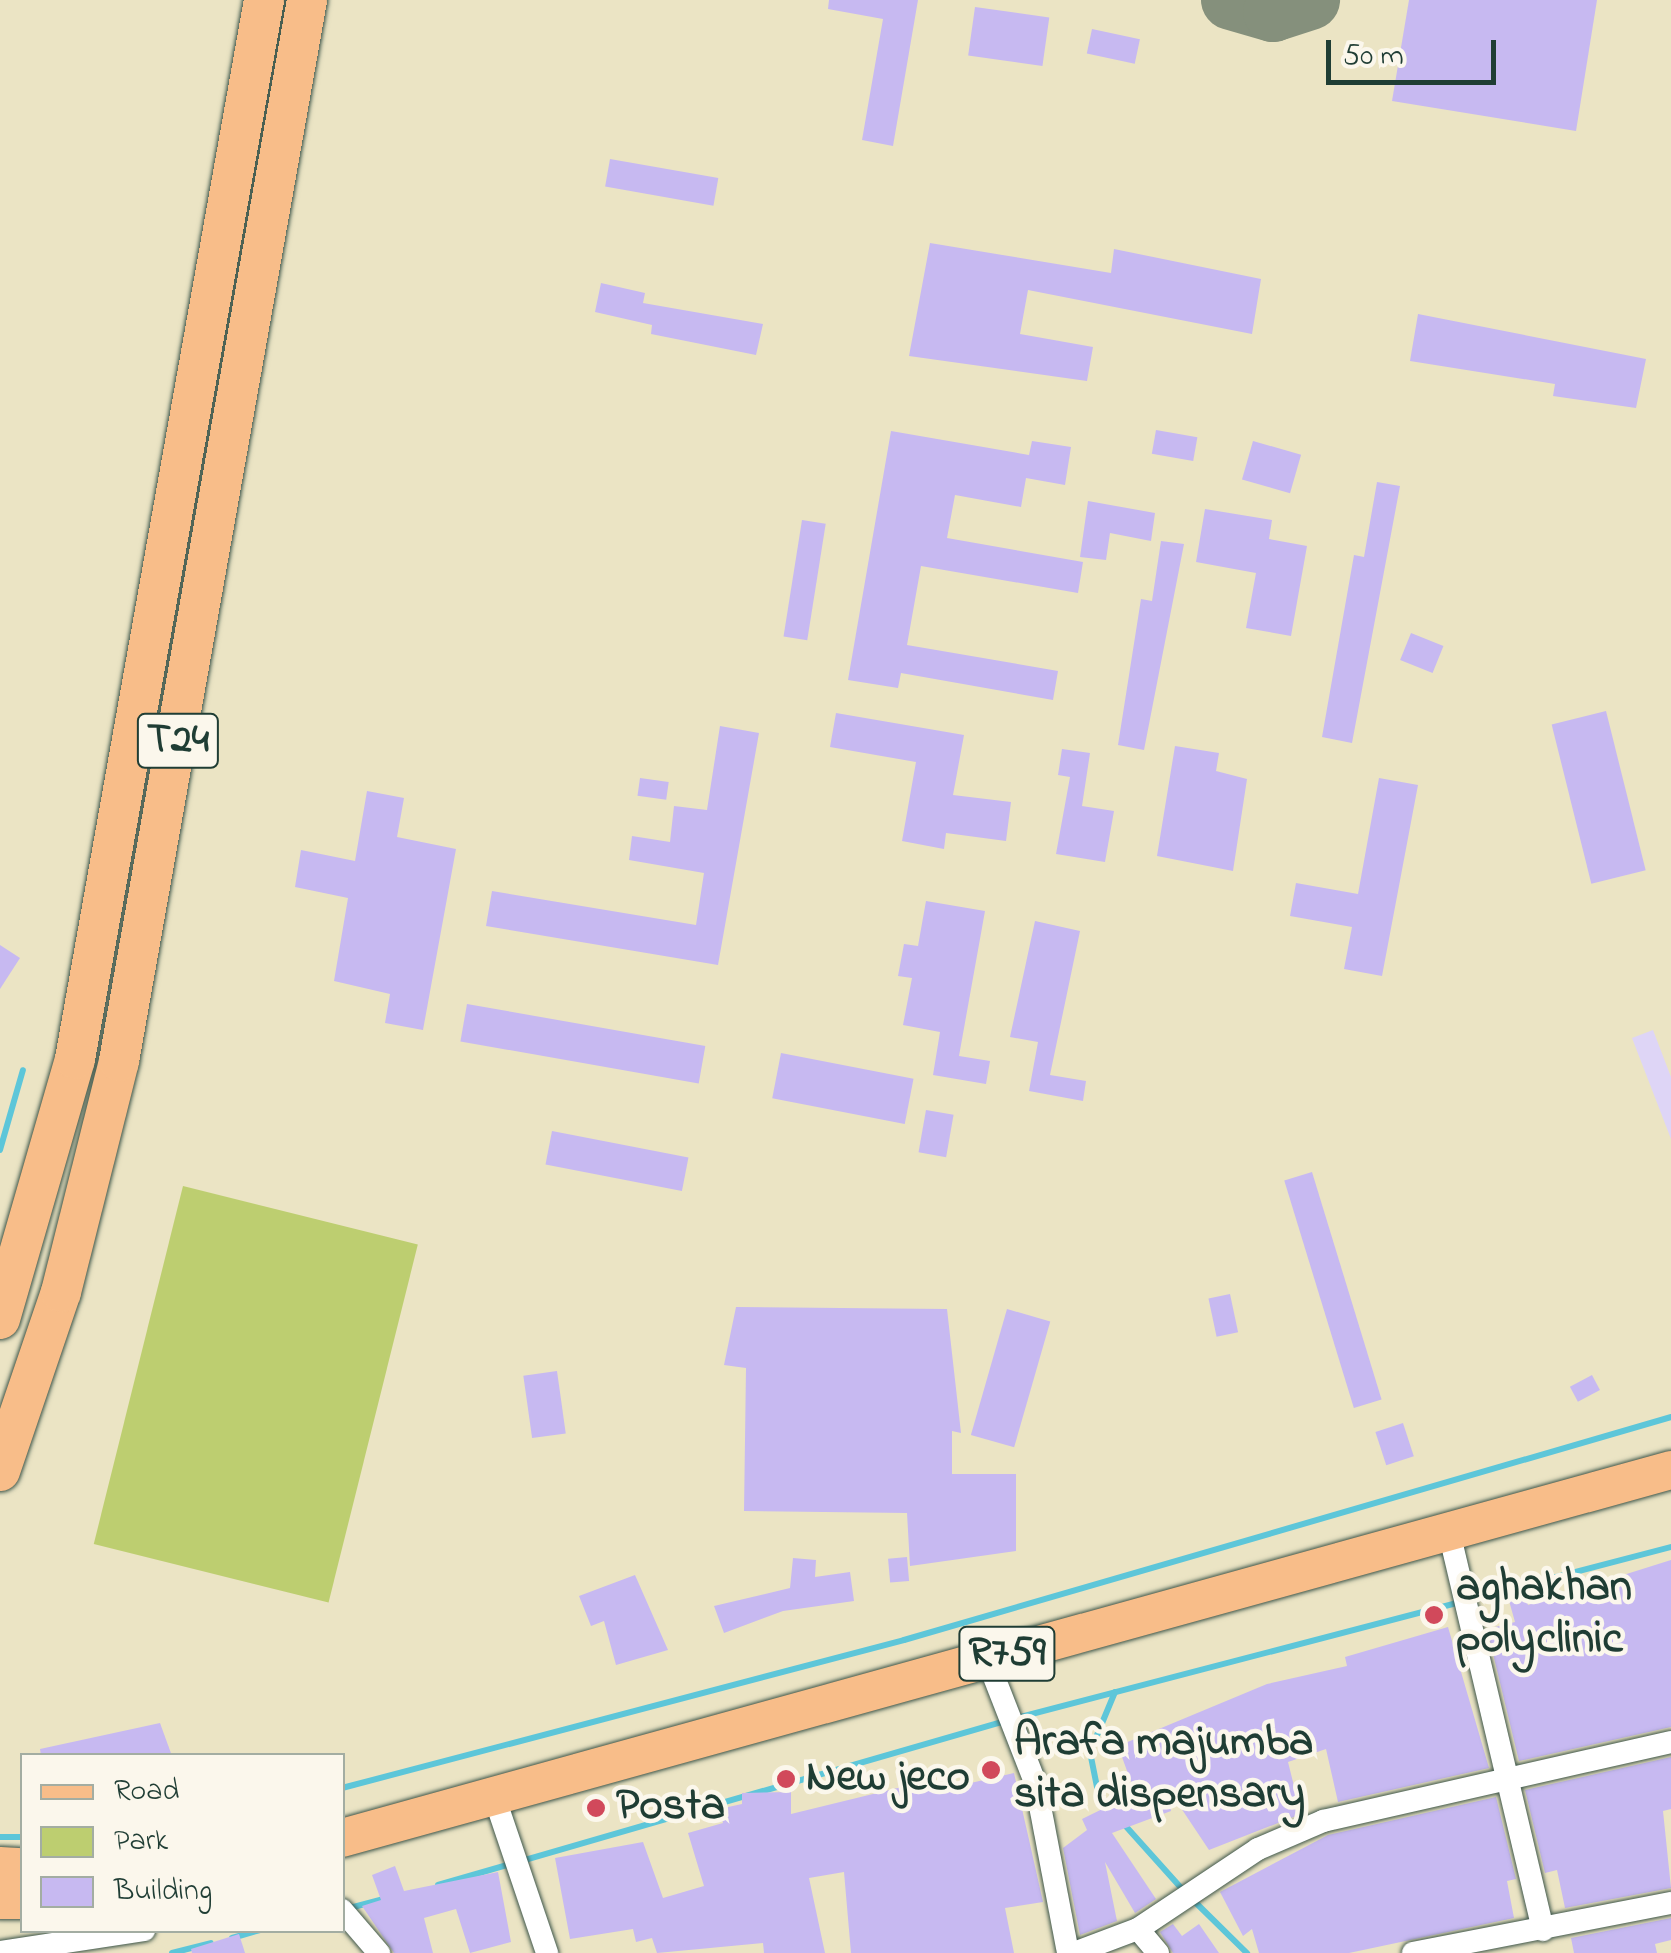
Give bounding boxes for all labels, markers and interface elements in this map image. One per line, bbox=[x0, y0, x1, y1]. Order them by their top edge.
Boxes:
scale bar bbox=[1331, 20, 1501, 82]
text: 50 m bbox=[1343, 35, 1404, 79]
road number: T24 bbox=[136, 704, 220, 778]
place label: aghakhan polyclinic bbox=[1456, 1562, 1632, 1668]
marker: aghakhan polyclinic bbox=[1421, 1602, 1447, 1628]
road number: R759 bbox=[957, 1617, 1057, 1691]
place label: Arafa majumba sita dispensary bbox=[1014, 1717, 1313, 1823]
place label: New jeco bbox=[806, 1752, 970, 1806]
legend bbox=[20, 1753, 345, 1933]
marker: Arafa majumba sita dispensary bbox=[978, 1757, 1004, 1783]
marker: New jeco bbox=[775, 1768, 797, 1790]
text: Road bbox=[114, 1770, 179, 1814]
place label: Posta bbox=[616, 1781, 725, 1835]
marker: Posta bbox=[585, 1797, 607, 1819]
text: Park bbox=[114, 1820, 168, 1864]
text: Building bbox=[114, 1870, 212, 1914]

